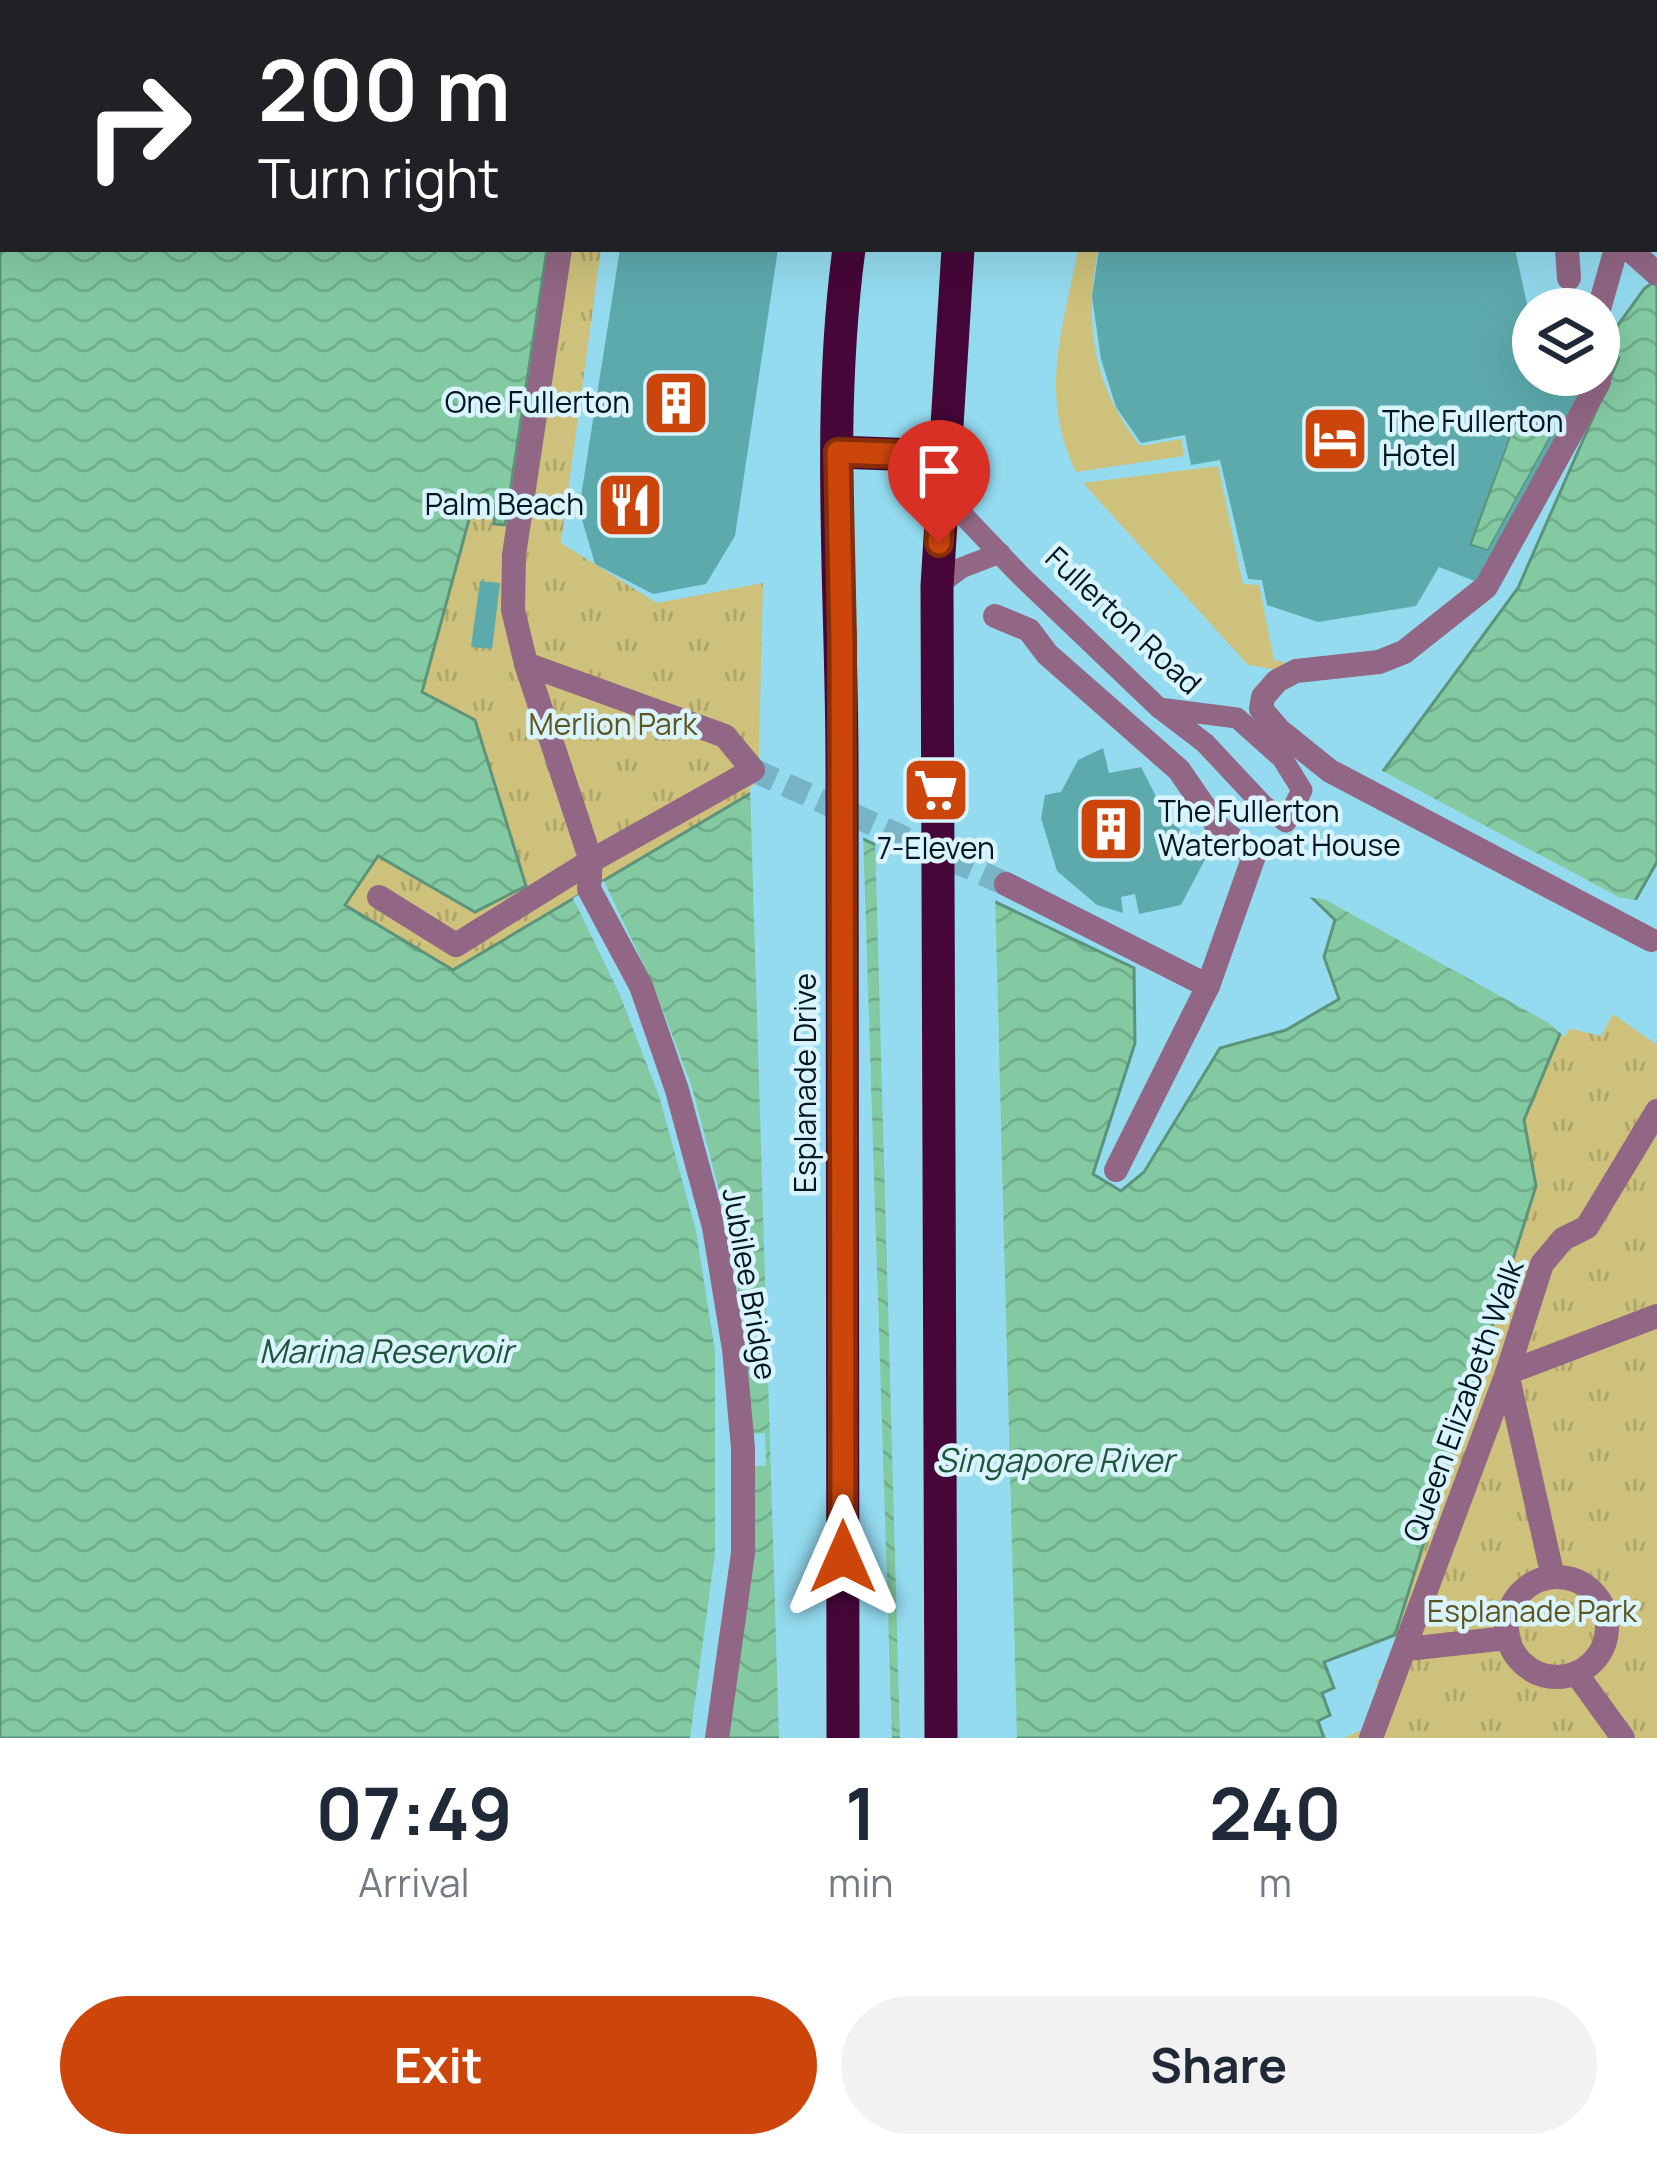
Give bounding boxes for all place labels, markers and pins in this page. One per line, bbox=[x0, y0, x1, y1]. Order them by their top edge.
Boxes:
building icon: One Fullerton bbox=[641, 368, 711, 438]
place label: One Fullerton bbox=[445, 381, 630, 422]
place label: The Fullerton Hotel bbox=[1382, 400, 1564, 475]
hotel icon: The Fullerton Hotel bbox=[1300, 404, 1370, 474]
pin bbox=[888, 420, 990, 543]
restaurant icon: Palm Beach bbox=[595, 470, 665, 540]
place label: Palm Beach bbox=[425, 483, 584, 524]
supermarket icon: 7-Eleven bbox=[901, 755, 971, 825]
place label: The Fullerton Waterboat House bbox=[1158, 790, 1401, 865]
building icon: The Fullerton Waterboat House bbox=[1076, 794, 1146, 864]
place label: 7-Eleven bbox=[877, 827, 995, 868]

